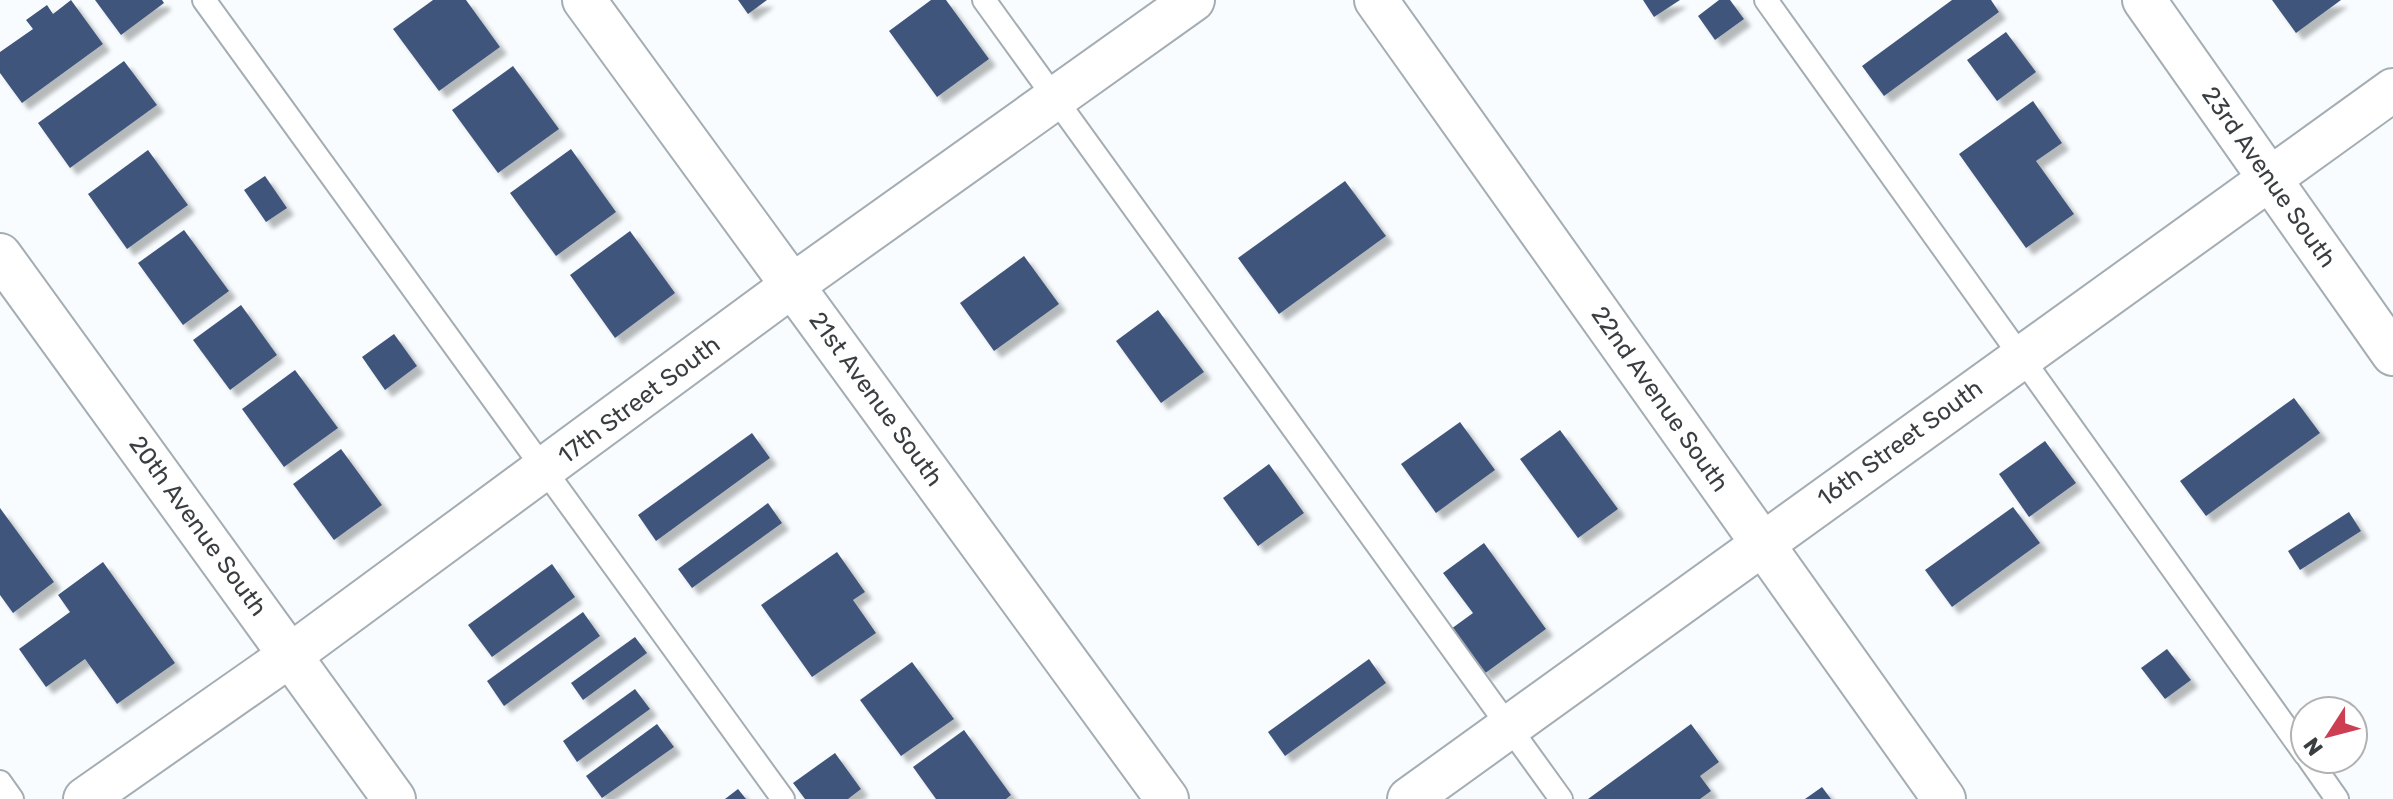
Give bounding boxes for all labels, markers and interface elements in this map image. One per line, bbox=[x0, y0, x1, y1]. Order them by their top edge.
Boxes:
street label: 23rd Avenue South bbox=[2196, 81, 2342, 273]
street label: 22nd Avenue South bbox=[1586, 301, 1734, 497]
street label: 21st Avenue South bbox=[803, 307, 949, 491]
street label: 17th Street South bbox=[553, 330, 725, 470]
street label: 16th Street South bbox=[1812, 374, 1988, 512]
street label: 20th Avenue South bbox=[123, 431, 273, 621]
north arrow bbox=[2289, 695, 2369, 775]
text: N bbox=[2298, 732, 2329, 761]

